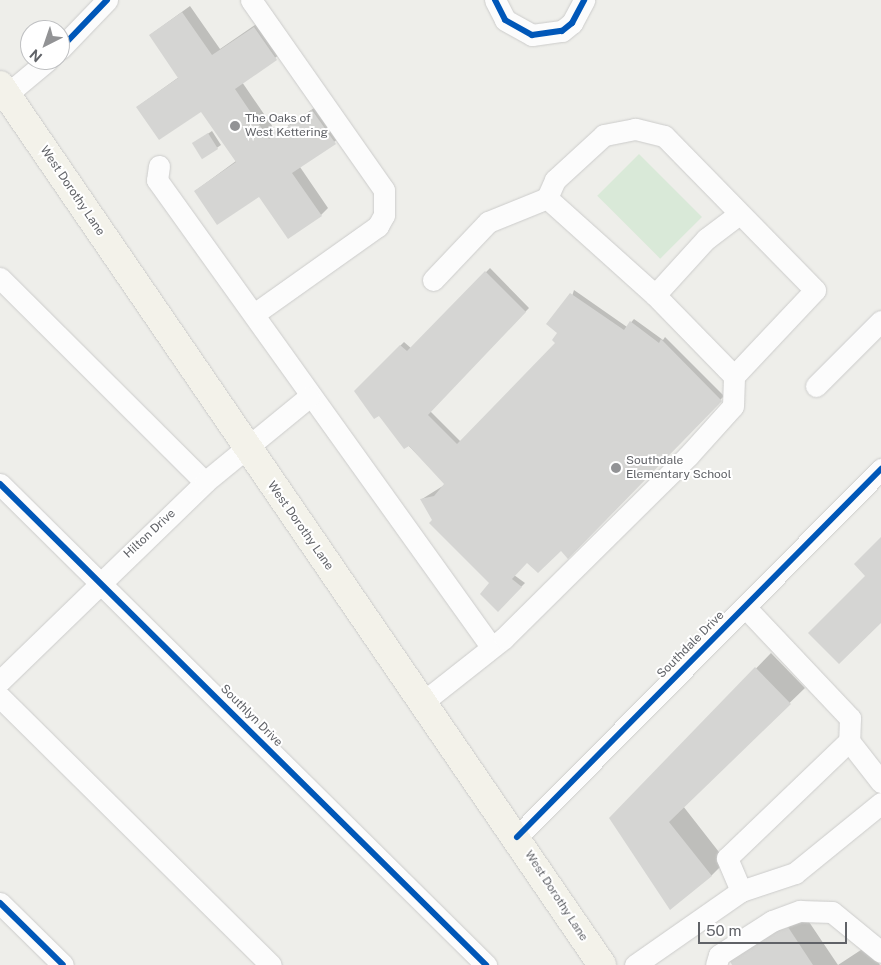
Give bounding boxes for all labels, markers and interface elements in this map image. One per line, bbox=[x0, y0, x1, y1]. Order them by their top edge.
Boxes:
north arrow bbox=[20, 20, 70, 70]
text: N bbox=[26, 46, 45, 65]
place label: The Oaks of West Kettering bbox=[245, 112, 328, 140]
marker: The Oaks of West Kettering bbox=[229, 120, 241, 132]
street label: West Dorothy Lane bbox=[37, 143, 107, 239]
place label: Southdale Elementary School bbox=[626, 454, 731, 482]
marker: Southdale Elementary School bbox=[610, 462, 622, 474]
street label: West Dorothy Lane bbox=[264, 479, 336, 573]
street label: Hilton Drive bbox=[121, 506, 179, 562]
street label: Southdale Drive bbox=[654, 608, 728, 682]
street label: Southlyn Drive bbox=[217, 682, 285, 750]
street label: West Dorothy Lane bbox=[521, 848, 591, 944]
scale bar bbox=[701, 912, 850, 944]
text: 50 m bbox=[706, 922, 741, 939]

